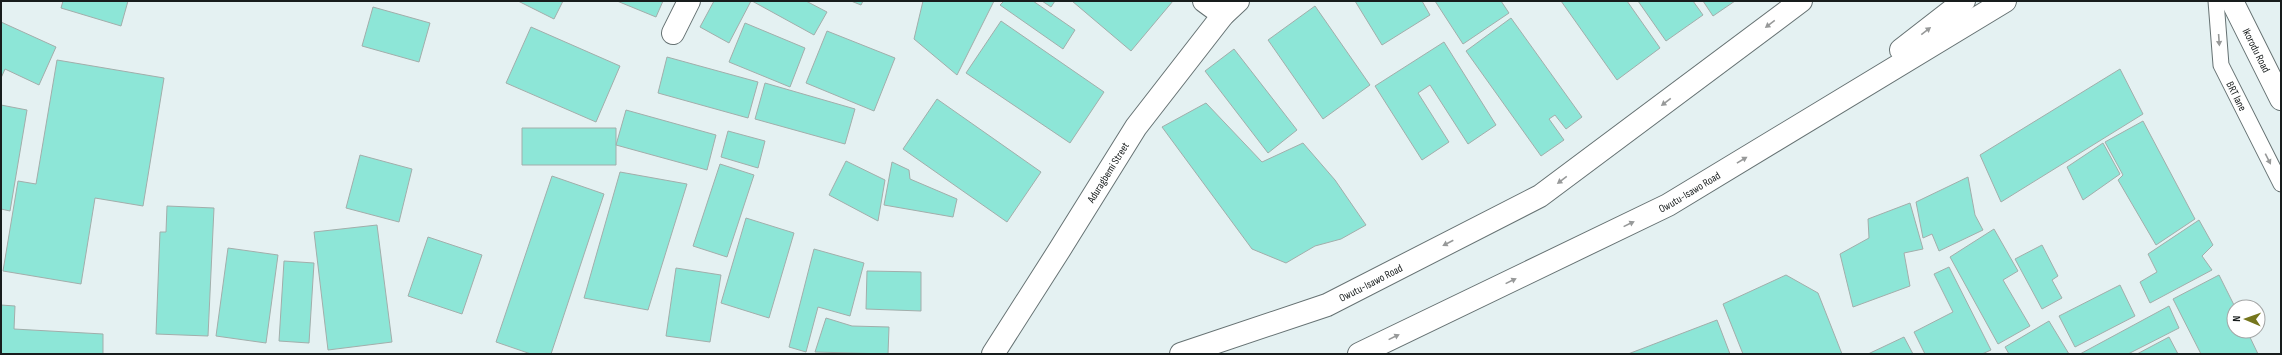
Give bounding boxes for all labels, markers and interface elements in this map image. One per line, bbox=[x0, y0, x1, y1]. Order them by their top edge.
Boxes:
one-way arrow bbox=[1765, 20, 1775, 28]
one-way arrow bbox=[1920, 26, 1931, 35]
street label: Ikorodu Road bbox=[2240, 26, 2273, 75]
one-way arrow bbox=[2215, 34, 2222, 46]
street label: BRT lane bbox=[2224, 79, 2250, 113]
one-way arrow bbox=[1661, 98, 1671, 106]
street label: Aduragbemi Street bbox=[1084, 139, 1132, 206]
one-way arrow bbox=[2265, 153, 2271, 164]
one-way arrow bbox=[1736, 157, 1748, 164]
street label: Owutu-Isawo Road bbox=[1656, 168, 1723, 215]
one-way arrow bbox=[1556, 176, 1567, 184]
one-way arrow bbox=[1623, 221, 1634, 227]
one-way arrow bbox=[1443, 240, 1454, 246]
street label: Owutu-Isawo Road bbox=[1337, 261, 1405, 304]
one-way arrow bbox=[1506, 278, 1517, 284]
north arrow bbox=[2226, 299, 2266, 339]
text: N bbox=[2230, 315, 2243, 322]
one-way arrow bbox=[1389, 334, 1400, 340]

